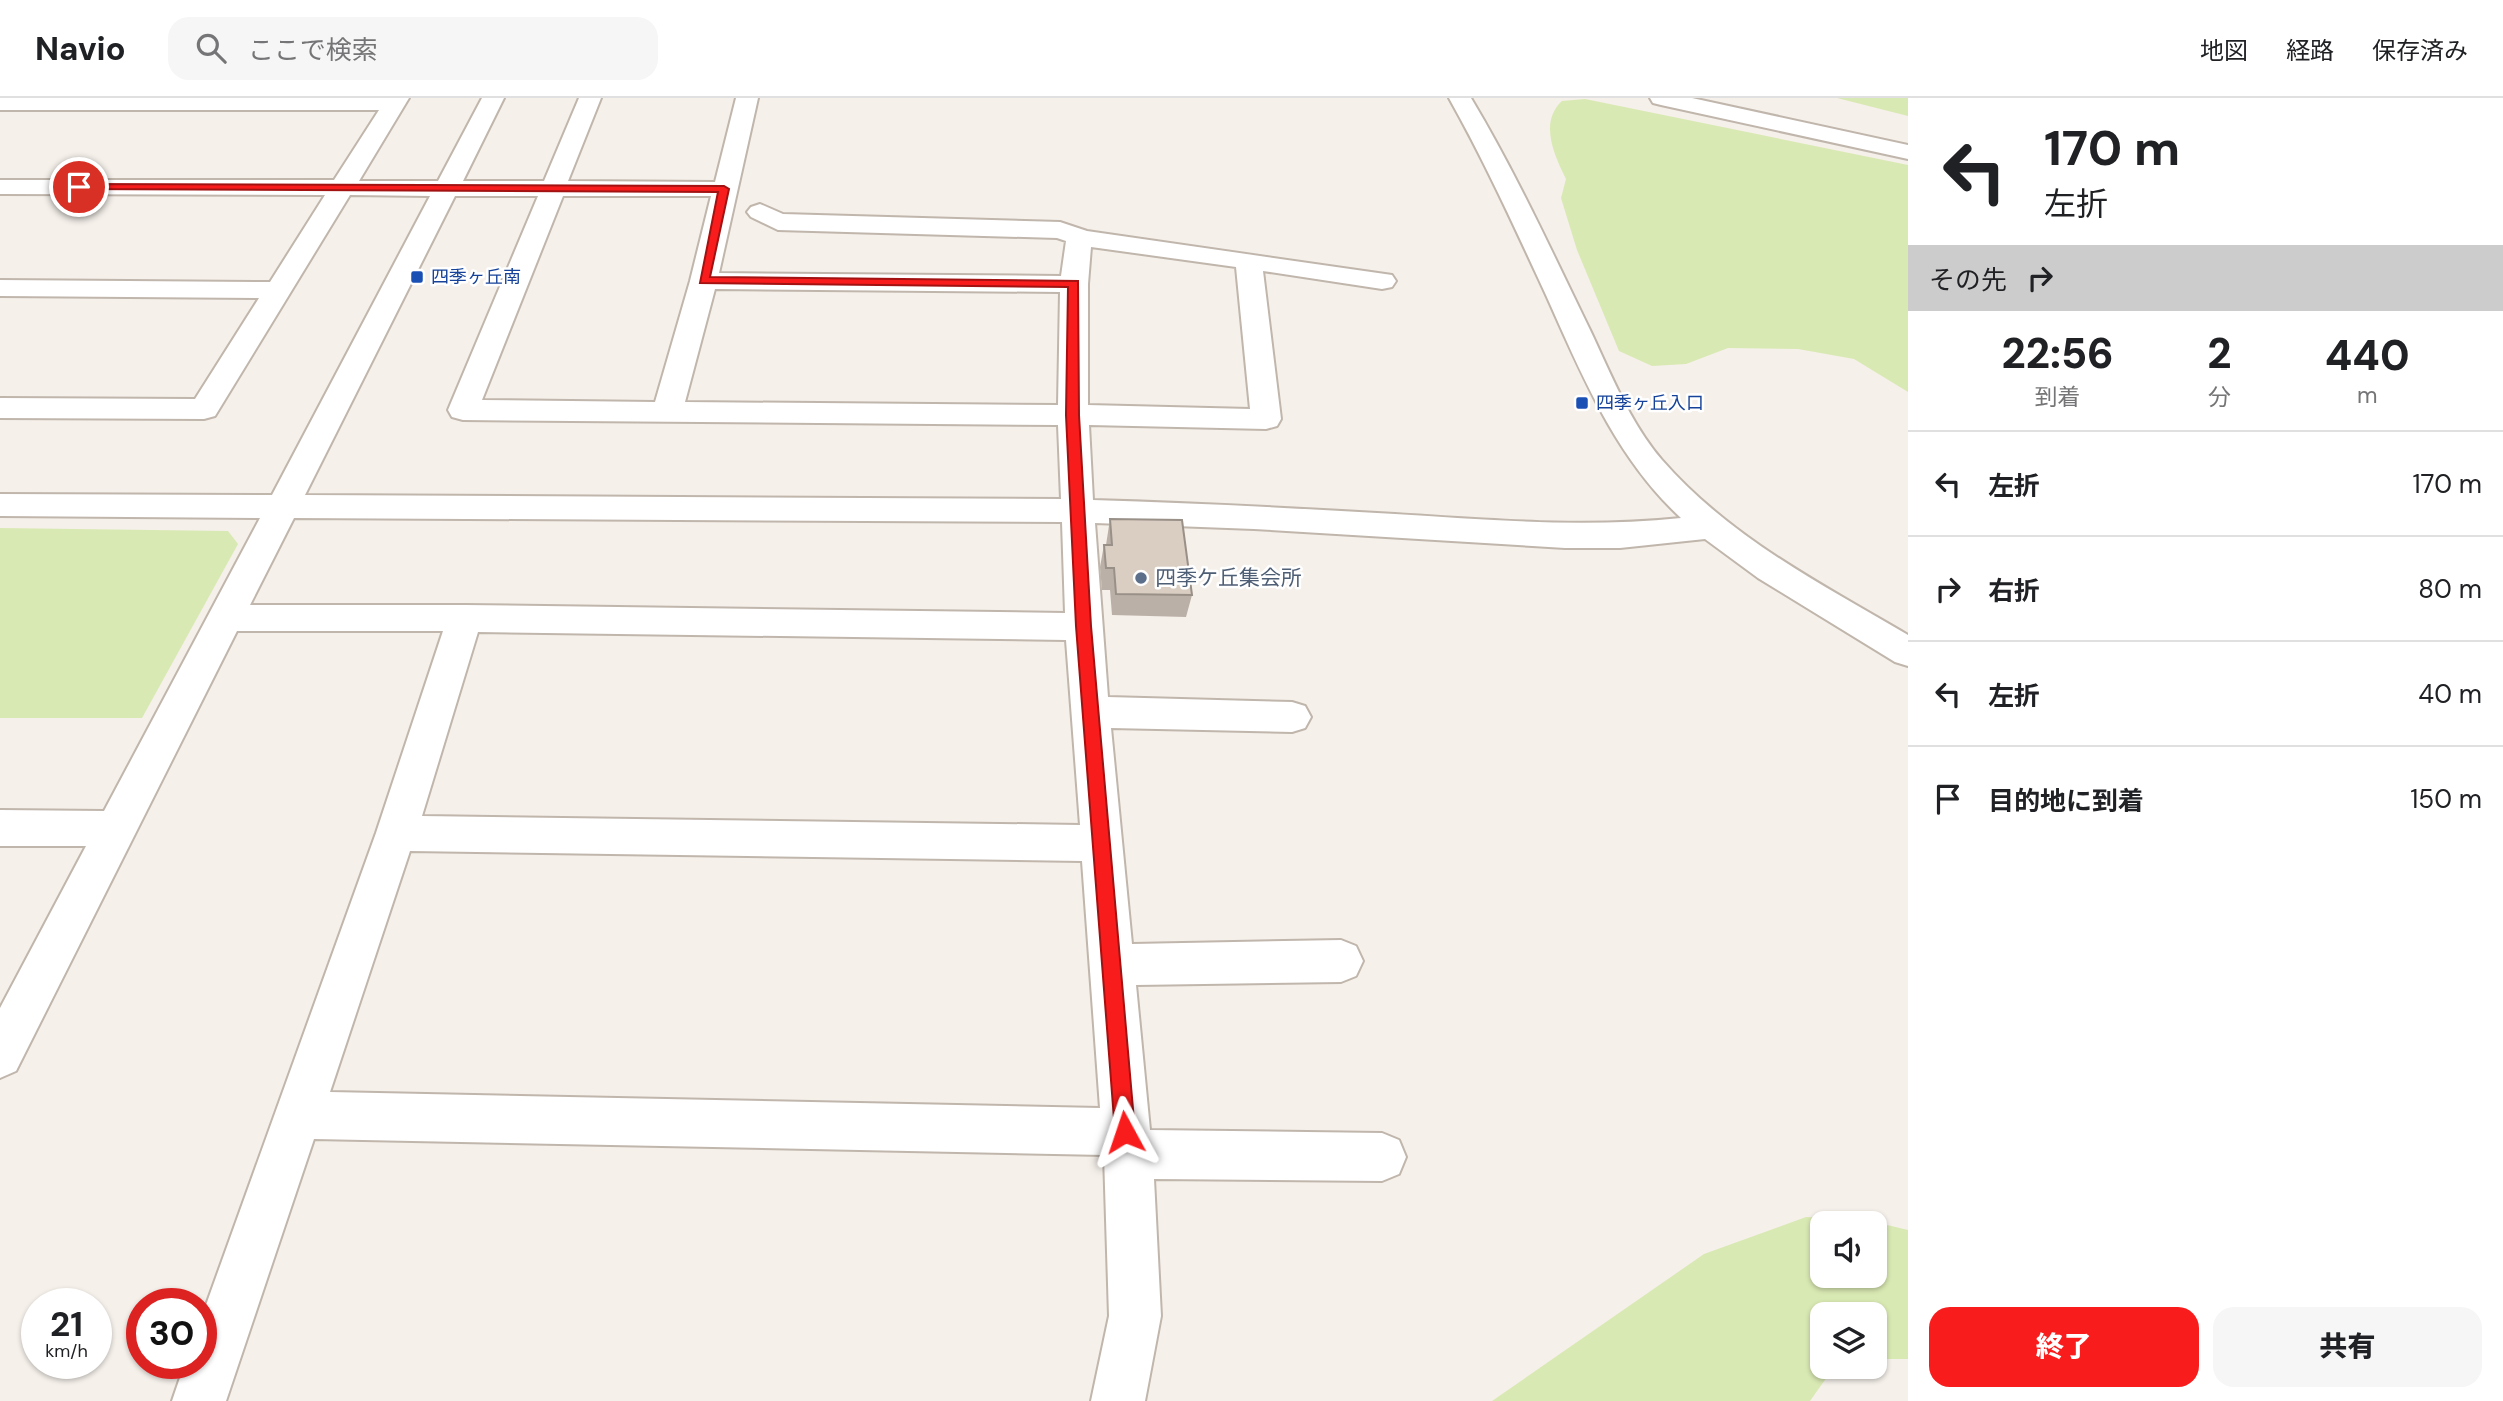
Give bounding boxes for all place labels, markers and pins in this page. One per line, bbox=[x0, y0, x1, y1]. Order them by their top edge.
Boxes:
pin bbox=[49, 157, 109, 217]
place label: 四季ヶ丘南 bbox=[431, 265, 521, 289]
marker: 四季ヶ丘南 bbox=[409, 269, 425, 285]
place label: 四季ヶ丘入口 bbox=[1596, 391, 1704, 415]
marker: 四季ヶ丘入口 bbox=[1574, 395, 1590, 411]
place label: 四季ケ丘集会所 bbox=[1155, 564, 1302, 592]
marker: 四季ケ丘集会所 bbox=[1133, 570, 1149, 586]

